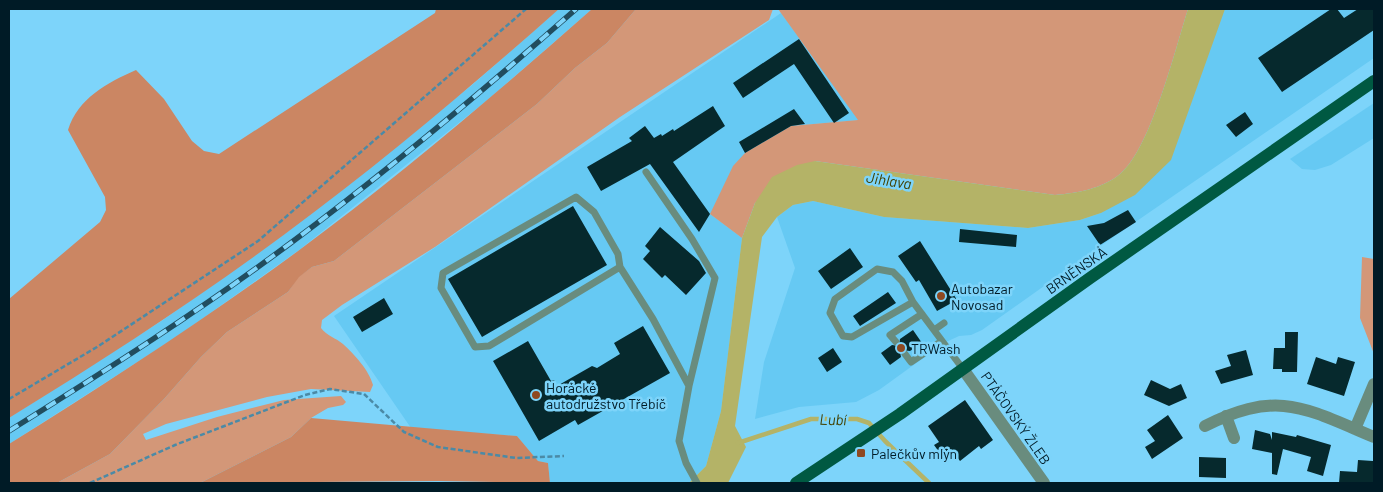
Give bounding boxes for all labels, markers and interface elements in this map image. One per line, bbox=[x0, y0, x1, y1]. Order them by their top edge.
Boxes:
water label: Jihlava bbox=[865, 168, 913, 192]
street label: BRNĚNSKÁ bbox=[1042, 243, 1110, 297]
place label: Autobazar Novosad bbox=[951, 280, 1013, 313]
marker: Autobazar Novosad bbox=[935, 290, 947, 302]
place label: TRWash bbox=[911, 340, 960, 357]
marker: TRWash bbox=[895, 342, 907, 354]
street label: PTÁČOVSKÝ ŽLEB bbox=[978, 368, 1054, 468]
place label: Horácké autodružstvo Třebíč bbox=[546, 379, 666, 412]
marker: Horácké autodružstvo Třebíč bbox=[530, 389, 542, 401]
water label: Lubí bbox=[819, 410, 848, 428]
place label: Palečkův mlýn bbox=[871, 445, 957, 462]
marker: Palečkův mlýn bbox=[855, 447, 867, 459]

